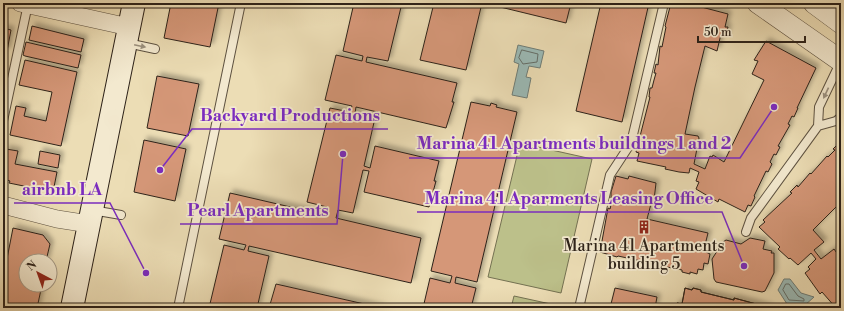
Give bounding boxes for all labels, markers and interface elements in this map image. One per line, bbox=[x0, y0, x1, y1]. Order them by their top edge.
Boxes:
scale bar bbox=[698, 18, 805, 44]
text: 50 m bbox=[704, 25, 732, 40]
one-way arrow bbox=[134, 44, 147, 50]
one-way arrow bbox=[823, 87, 829, 98]
callout: Backyard Productions bbox=[192, 100, 388, 129]
text: Backyard Productions bbox=[200, 105, 380, 127]
callout: Marina 41 Apartments buildings 1 and 2 bbox=[409, 129, 740, 158]
text: Marina 41 Apartments buildings 1 and 2 bbox=[417, 133, 731, 155]
callout: airbnb LA bbox=[14, 174, 110, 203]
text: airbnb LA bbox=[22, 179, 103, 201]
callout: Marina 41 Aparments Leasing Office bbox=[417, 183, 722, 212]
text: Marina 41 Aparments Leasing Office bbox=[425, 188, 713, 210]
callout: Pearl Apartments bbox=[180, 195, 337, 224]
text: Pearl Apartments bbox=[187, 200, 329, 222]
building icon: Marina 41 Apartments building 5 bbox=[636, 219, 652, 235]
place label: Marina 41 Apartments building 5 bbox=[563, 236, 725, 274]
north arrow bbox=[18, 253, 58, 293]
text: N bbox=[24, 258, 40, 274]

